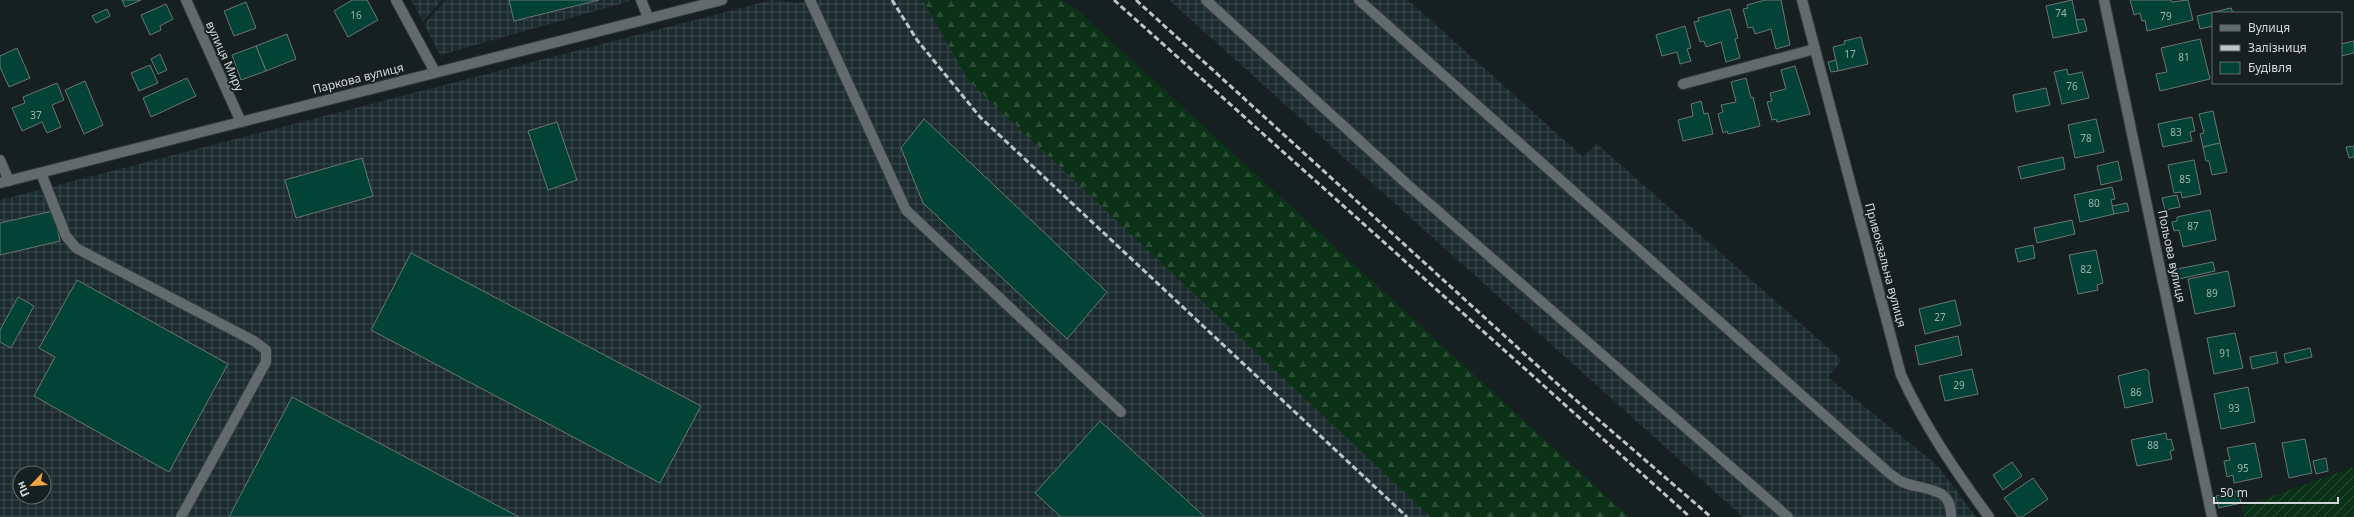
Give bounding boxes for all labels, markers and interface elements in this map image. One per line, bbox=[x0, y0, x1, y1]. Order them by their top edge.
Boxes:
house number: 74 bbox=[2055, 6, 2067, 20]
house number: 16 bbox=[350, 8, 362, 22]
house number: 79 bbox=[2160, 9, 2172, 23]
legend bbox=[2212, 12, 2342, 84]
street label: вулиця Миру bbox=[202, 18, 248, 95]
text: Вулиця bbox=[2248, 19, 2290, 36]
text: Залізниця bbox=[2248, 39, 2307, 56]
house number: 17 bbox=[1844, 47, 1856, 61]
house number: 81 bbox=[2178, 50, 2190, 64]
street label: Паркова вулиця bbox=[311, 58, 405, 98]
text: Будівля bbox=[2248, 59, 2292, 76]
house number: 76 bbox=[2066, 79, 2078, 93]
house number: 37 bbox=[30, 108, 42, 122]
house number: 83 bbox=[2170, 125, 2182, 139]
house number: 78 bbox=[2080, 131, 2092, 145]
house number: 85 bbox=[2179, 172, 2191, 186]
house number: 80 bbox=[2088, 196, 2100, 210]
street label: Привокзальна вулиця bbox=[1861, 201, 1911, 329]
street label: Польова вулиця bbox=[2154, 208, 2190, 304]
house number: 87 bbox=[2187, 219, 2199, 233]
house number: 82 bbox=[2080, 262, 2092, 276]
house number: 89 bbox=[2206, 286, 2218, 300]
house number: 27 bbox=[1934, 310, 1946, 324]
house number: 91 bbox=[2219, 346, 2231, 360]
house number: 29 bbox=[1953, 378, 1965, 392]
house number: 86 bbox=[2130, 385, 2142, 399]
house number: 93 bbox=[2228, 401, 2240, 415]
house number: 88 bbox=[2147, 438, 2159, 452]
house number: 95 bbox=[2237, 461, 2249, 475]
north arrow bbox=[12, 465, 52, 505]
text: Пн bbox=[12, 479, 33, 500]
scale bar bbox=[2214, 479, 2338, 505]
text: 50 m bbox=[2220, 484, 2248, 501]

